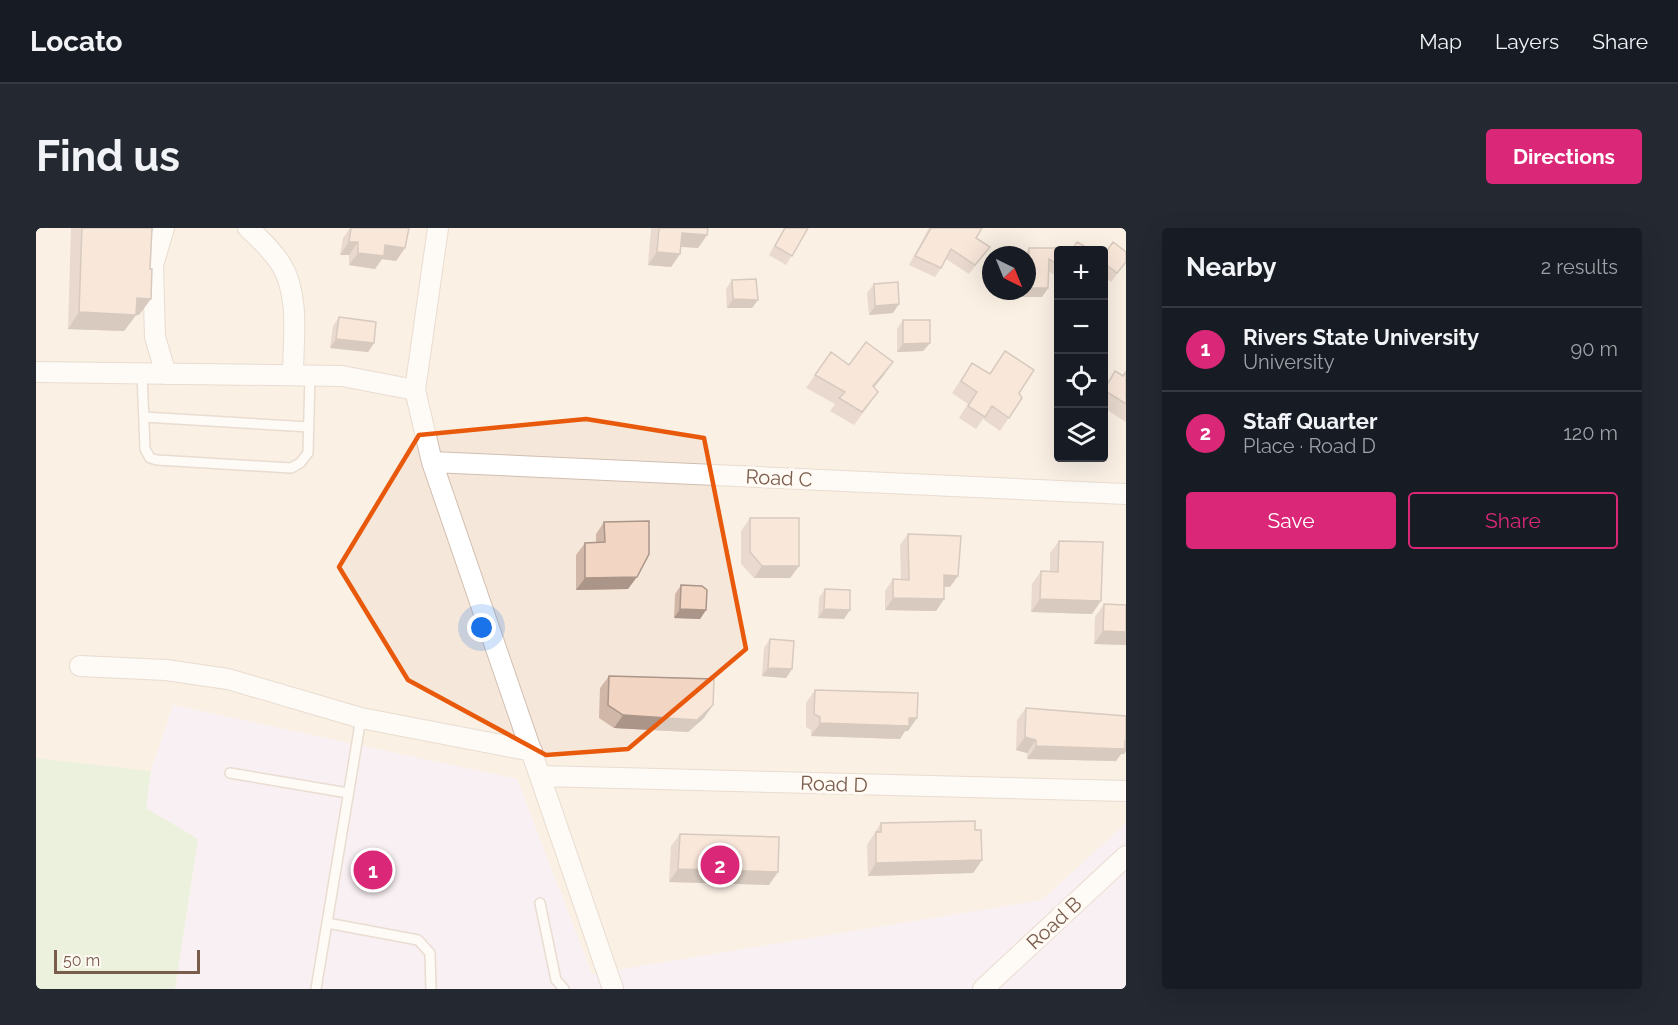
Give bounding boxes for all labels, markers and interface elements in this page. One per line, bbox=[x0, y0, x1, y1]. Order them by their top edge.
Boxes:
text: Locato bbox=[30, 25, 122, 58]
text: Map bbox=[1419, 29, 1462, 54]
text: Layers bbox=[1495, 29, 1559, 54]
text: Share bbox=[1592, 29, 1648, 54]
button: Directions bbox=[1486, 129, 1642, 184]
text: Find us bbox=[36, 132, 180, 181]
north arrow bbox=[982, 246, 1036, 300]
map controls bbox=[1054, 246, 1108, 462]
button: + bbox=[1054, 246, 1108, 300]
text: Nearby bbox=[1186, 252, 1276, 282]
text: 2 results bbox=[1541, 255, 1618, 279]
button: − bbox=[1054, 300, 1108, 354]
text: Rivers State University bbox=[1243, 324, 1479, 350]
text: 1 bbox=[1201, 337, 1210, 361]
text: 90 m bbox=[1571, 337, 1618, 361]
text: University bbox=[1243, 350, 1335, 374]
button: locate bbox=[1054, 354, 1108, 408]
button: layers bbox=[1054, 408, 1108, 462]
text: Staff Quarter bbox=[1243, 408, 1378, 434]
text: 2 bbox=[1200, 421, 1211, 445]
text: 120 m bbox=[1563, 421, 1618, 445]
text: Place · Road D bbox=[1243, 434, 1376, 458]
street label: Road C bbox=[745, 464, 813, 492]
button: Save bbox=[1186, 492, 1396, 549]
button: Share bbox=[1408, 492, 1618, 549]
your location bbox=[467, 613, 496, 642]
street label: Road D bbox=[800, 771, 868, 797]
pin: 2 bbox=[700, 842, 740, 888]
pin: 1 bbox=[354, 848, 392, 892]
street label: Road B bbox=[1022, 892, 1086, 954]
scale bar bbox=[54, 947, 200, 974]
text: 50 m bbox=[63, 951, 100, 970]

